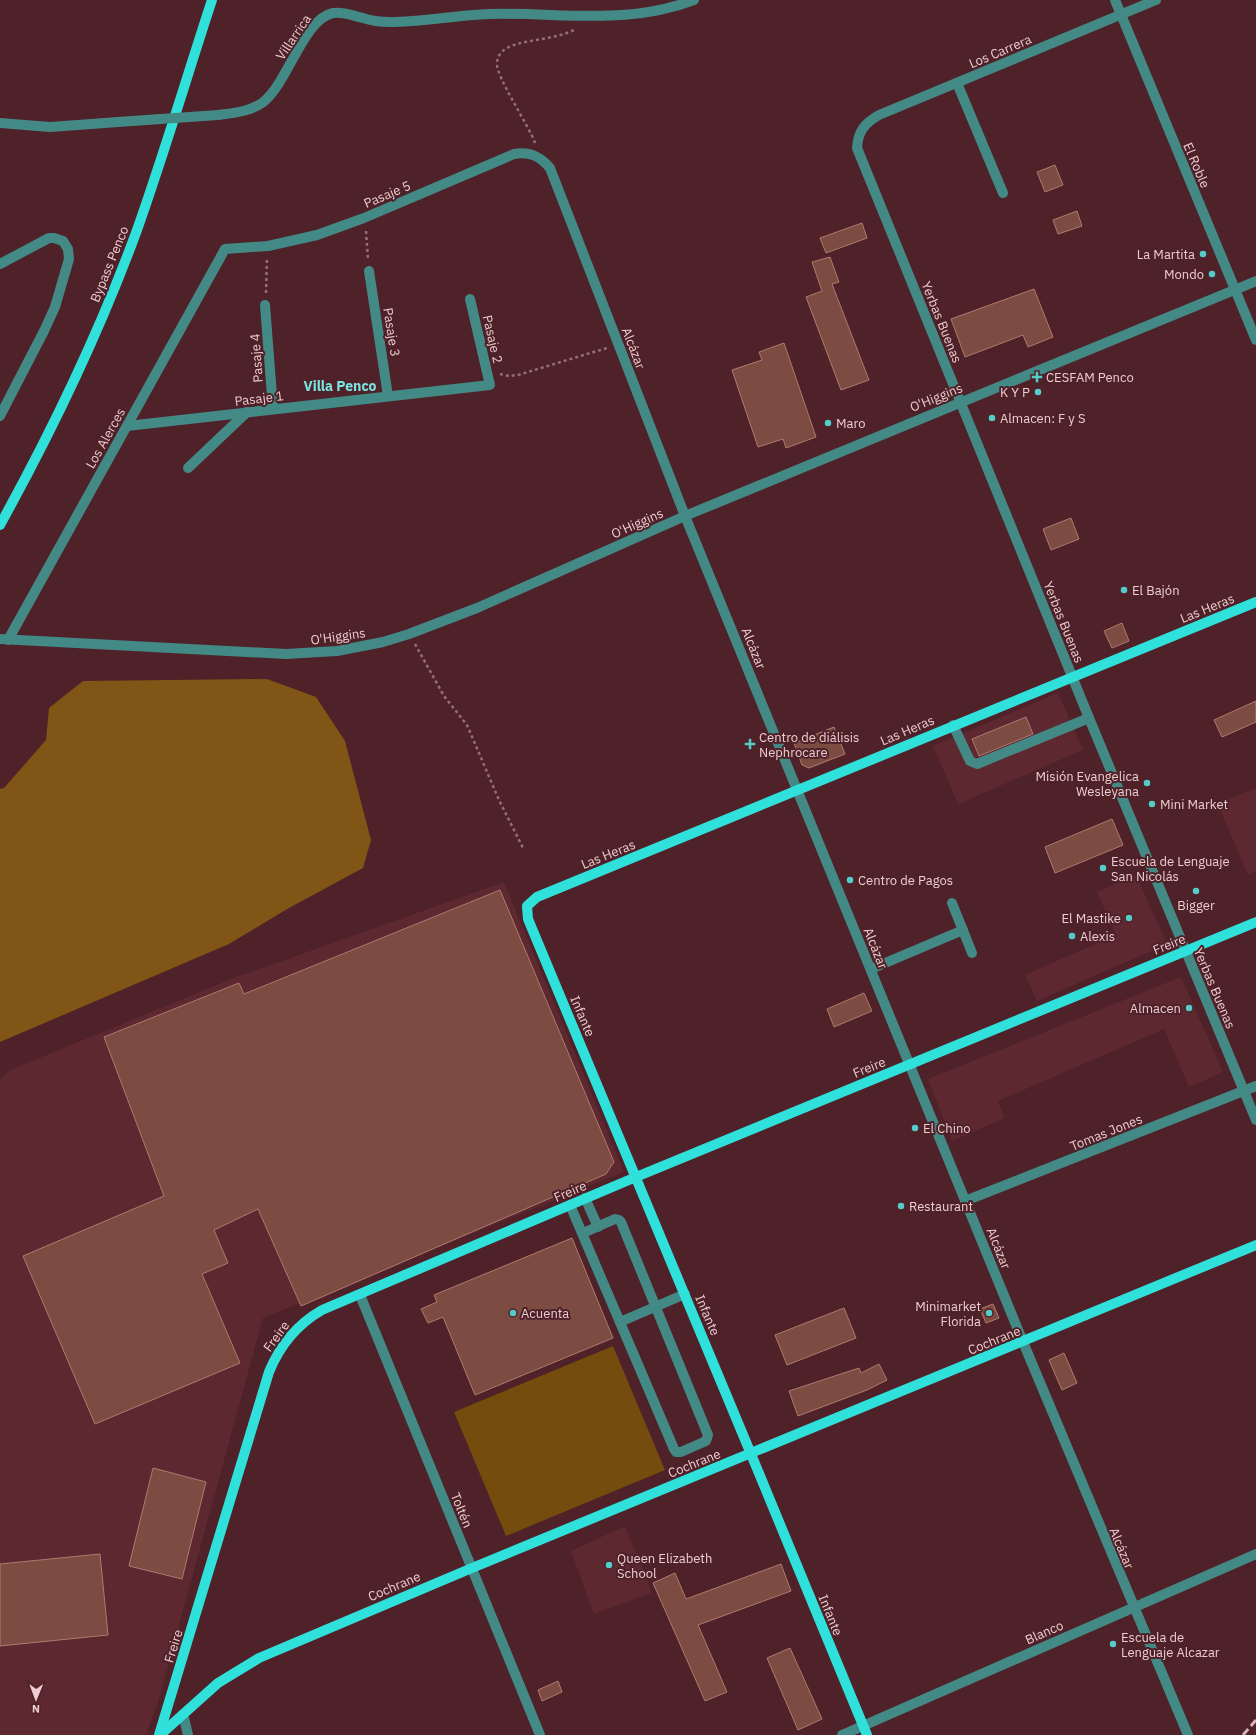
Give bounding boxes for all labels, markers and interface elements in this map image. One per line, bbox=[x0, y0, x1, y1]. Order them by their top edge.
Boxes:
street label: Villarrica bbox=[272, 11, 315, 63]
street label: Los Carrera bbox=[966, 31, 1034, 72]
street label: El Roble bbox=[1179, 140, 1214, 191]
street label: Pasaje 5 bbox=[361, 177, 413, 212]
street label: Bypass Penco bbox=[86, 224, 132, 305]
place label: La Martita bbox=[1137, 246, 1195, 263]
marker: La Martita bbox=[1198, 249, 1208, 259]
place label: Mondo bbox=[1164, 266, 1204, 283]
marker: Mondo bbox=[1207, 269, 1217, 279]
street label: Yerbas Buenas bbox=[917, 279, 966, 365]
street label: Pasaje 3 bbox=[379, 306, 404, 358]
street label: Pasaje 2 bbox=[479, 313, 506, 365]
street label: Alcázar bbox=[618, 325, 649, 372]
street label: Pasaje 4 bbox=[246, 333, 267, 383]
place label: CESFAM Penco bbox=[1046, 369, 1134, 386]
marker: CESFAM Penco bbox=[1031, 371, 1043, 383]
district label: Villa Penco bbox=[304, 377, 377, 395]
street label: O'Higgins bbox=[907, 379, 965, 416]
place label: K Y P bbox=[1000, 384, 1030, 401]
street label: Pasaje 1 bbox=[234, 387, 285, 410]
marker: K Y P bbox=[1033, 387, 1043, 397]
street label: Los Alerces bbox=[82, 405, 129, 472]
place label: Almacen: F y S bbox=[1000, 410, 1085, 427]
marker: Almacen: F y S bbox=[987, 413, 997, 423]
place label: Maro bbox=[836, 415, 865, 432]
marker: Maro bbox=[823, 418, 833, 428]
street label: O'Higgins bbox=[608, 504, 666, 542]
street label: Yerbas Buenas bbox=[1039, 579, 1088, 665]
place label: El Bajón bbox=[1132, 582, 1180, 599]
marker: El Bajón bbox=[1119, 585, 1129, 595]
street label: Las Heras bbox=[1177, 590, 1237, 627]
street label: O'Higgins bbox=[309, 624, 367, 649]
street label: Alcázar bbox=[738, 625, 770, 672]
street label: Las Heras bbox=[878, 711, 937, 749]
place label: Centro de diálisis Nephrocare bbox=[759, 729, 859, 761]
marker: Centro de diálisis Nephrocare bbox=[744, 738, 756, 750]
place label: Misión Evangelica Wesleyana bbox=[1036, 768, 1139, 800]
marker: Misión Evangelica Wesleyana bbox=[1142, 778, 1152, 788]
place label: Mini Market bbox=[1160, 796, 1228, 813]
marker: Mini Market bbox=[1147, 799, 1157, 809]
street label: Las Heras bbox=[578, 836, 638, 873]
place label: Escuela de Lenguaje San Nicolás bbox=[1111, 853, 1230, 885]
marker: Escuela de Lenguaje San Nicolás bbox=[1098, 863, 1108, 873]
place label: Centro de Pagos bbox=[858, 872, 953, 889]
marker: Centro de Pagos bbox=[845, 875, 855, 885]
marker: Bigger bbox=[1191, 886, 1201, 896]
place label: Bigger bbox=[1177, 897, 1215, 914]
place label: El Mastike bbox=[1061, 910, 1121, 927]
marker: El Mastike bbox=[1124, 913, 1134, 923]
street label: Alcázar bbox=[860, 925, 892, 972]
place label: Alexis bbox=[1080, 928, 1115, 945]
street label: Freire bbox=[1150, 930, 1188, 959]
marker: Alexis bbox=[1067, 931, 1077, 941]
street label: Yerbas Buenas bbox=[1190, 945, 1239, 1031]
street label: Infante bbox=[566, 993, 599, 1039]
place label: Almacen bbox=[1130, 1000, 1181, 1017]
marker: Almacen bbox=[1184, 1003, 1194, 1013]
street label: Freire bbox=[850, 1053, 888, 1082]
street label: Tomas Jones bbox=[1068, 1110, 1145, 1155]
place label: El Chino bbox=[923, 1120, 971, 1137]
marker: El Chino bbox=[910, 1123, 920, 1133]
street label: Freire bbox=[551, 1177, 589, 1206]
place label: Restaurant bbox=[909, 1198, 973, 1215]
marker: Restaurant bbox=[896, 1201, 906, 1211]
street label: Alcázar bbox=[983, 1225, 1015, 1272]
street label: Infante bbox=[691, 1292, 724, 1338]
place label: Minimarket Florida bbox=[915, 1298, 981, 1330]
place label: Acuenta bbox=[521, 1305, 569, 1322]
marker: Acuenta bbox=[508, 1308, 518, 1318]
marker: Minimarket Florida bbox=[984, 1308, 994, 1318]
street label: Freire bbox=[260, 1318, 293, 1355]
street label: Cochrane bbox=[965, 1322, 1023, 1359]
street label: Cochrane bbox=[665, 1445, 723, 1482]
street label: Toltén bbox=[447, 1490, 476, 1530]
street label: Alcázar bbox=[1105, 1525, 1138, 1572]
place label: Queen Elizabeth School bbox=[617, 1550, 712, 1582]
marker: Queen Elizabeth School bbox=[604, 1560, 614, 1570]
street label: Cochrane bbox=[365, 1568, 423, 1605]
street label: Infante bbox=[815, 1592, 846, 1638]
street label: Blanco bbox=[1022, 1617, 1066, 1648]
street label: Freire bbox=[160, 1627, 187, 1665]
place label: Escuela de Lenguaje Alcazar bbox=[1121, 1629, 1220, 1661]
marker: Escuela de Lenguaje Alcazar bbox=[1108, 1639, 1118, 1649]
north arrow bbox=[16, 1679, 56, 1719]
text: N bbox=[32, 1702, 40, 1716]

